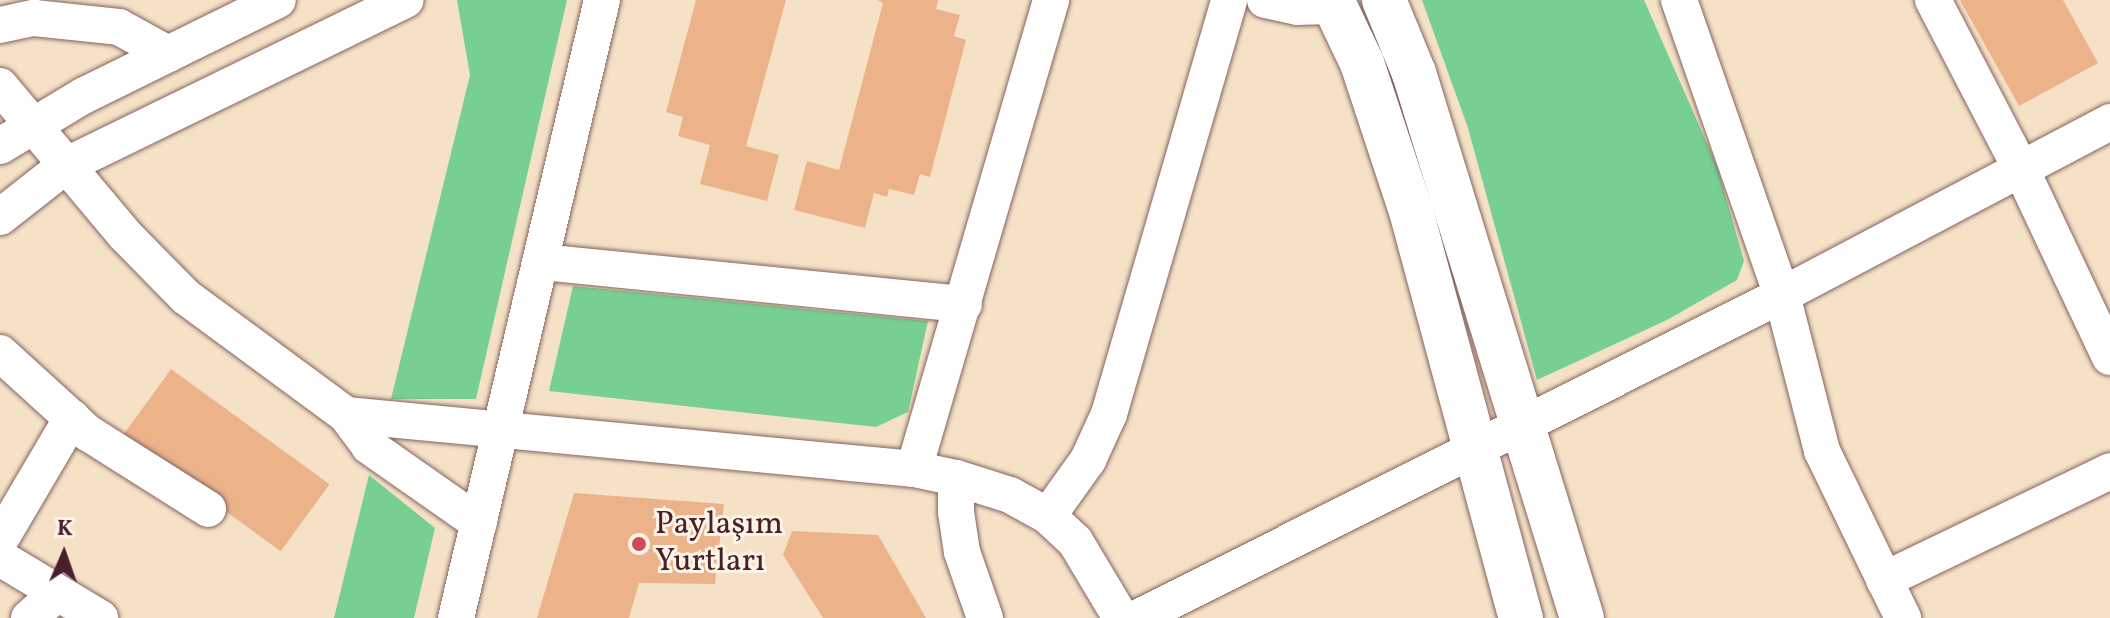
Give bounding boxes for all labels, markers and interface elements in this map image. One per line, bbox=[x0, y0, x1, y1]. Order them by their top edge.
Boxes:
place label: Paylaşım Yurtları bbox=[655, 507, 783, 582]
north arrow bbox=[24, 514, 104, 594]
text: K bbox=[56, 514, 73, 545]
marker: Paylaşım Yurtları bbox=[630, 535, 648, 553]

